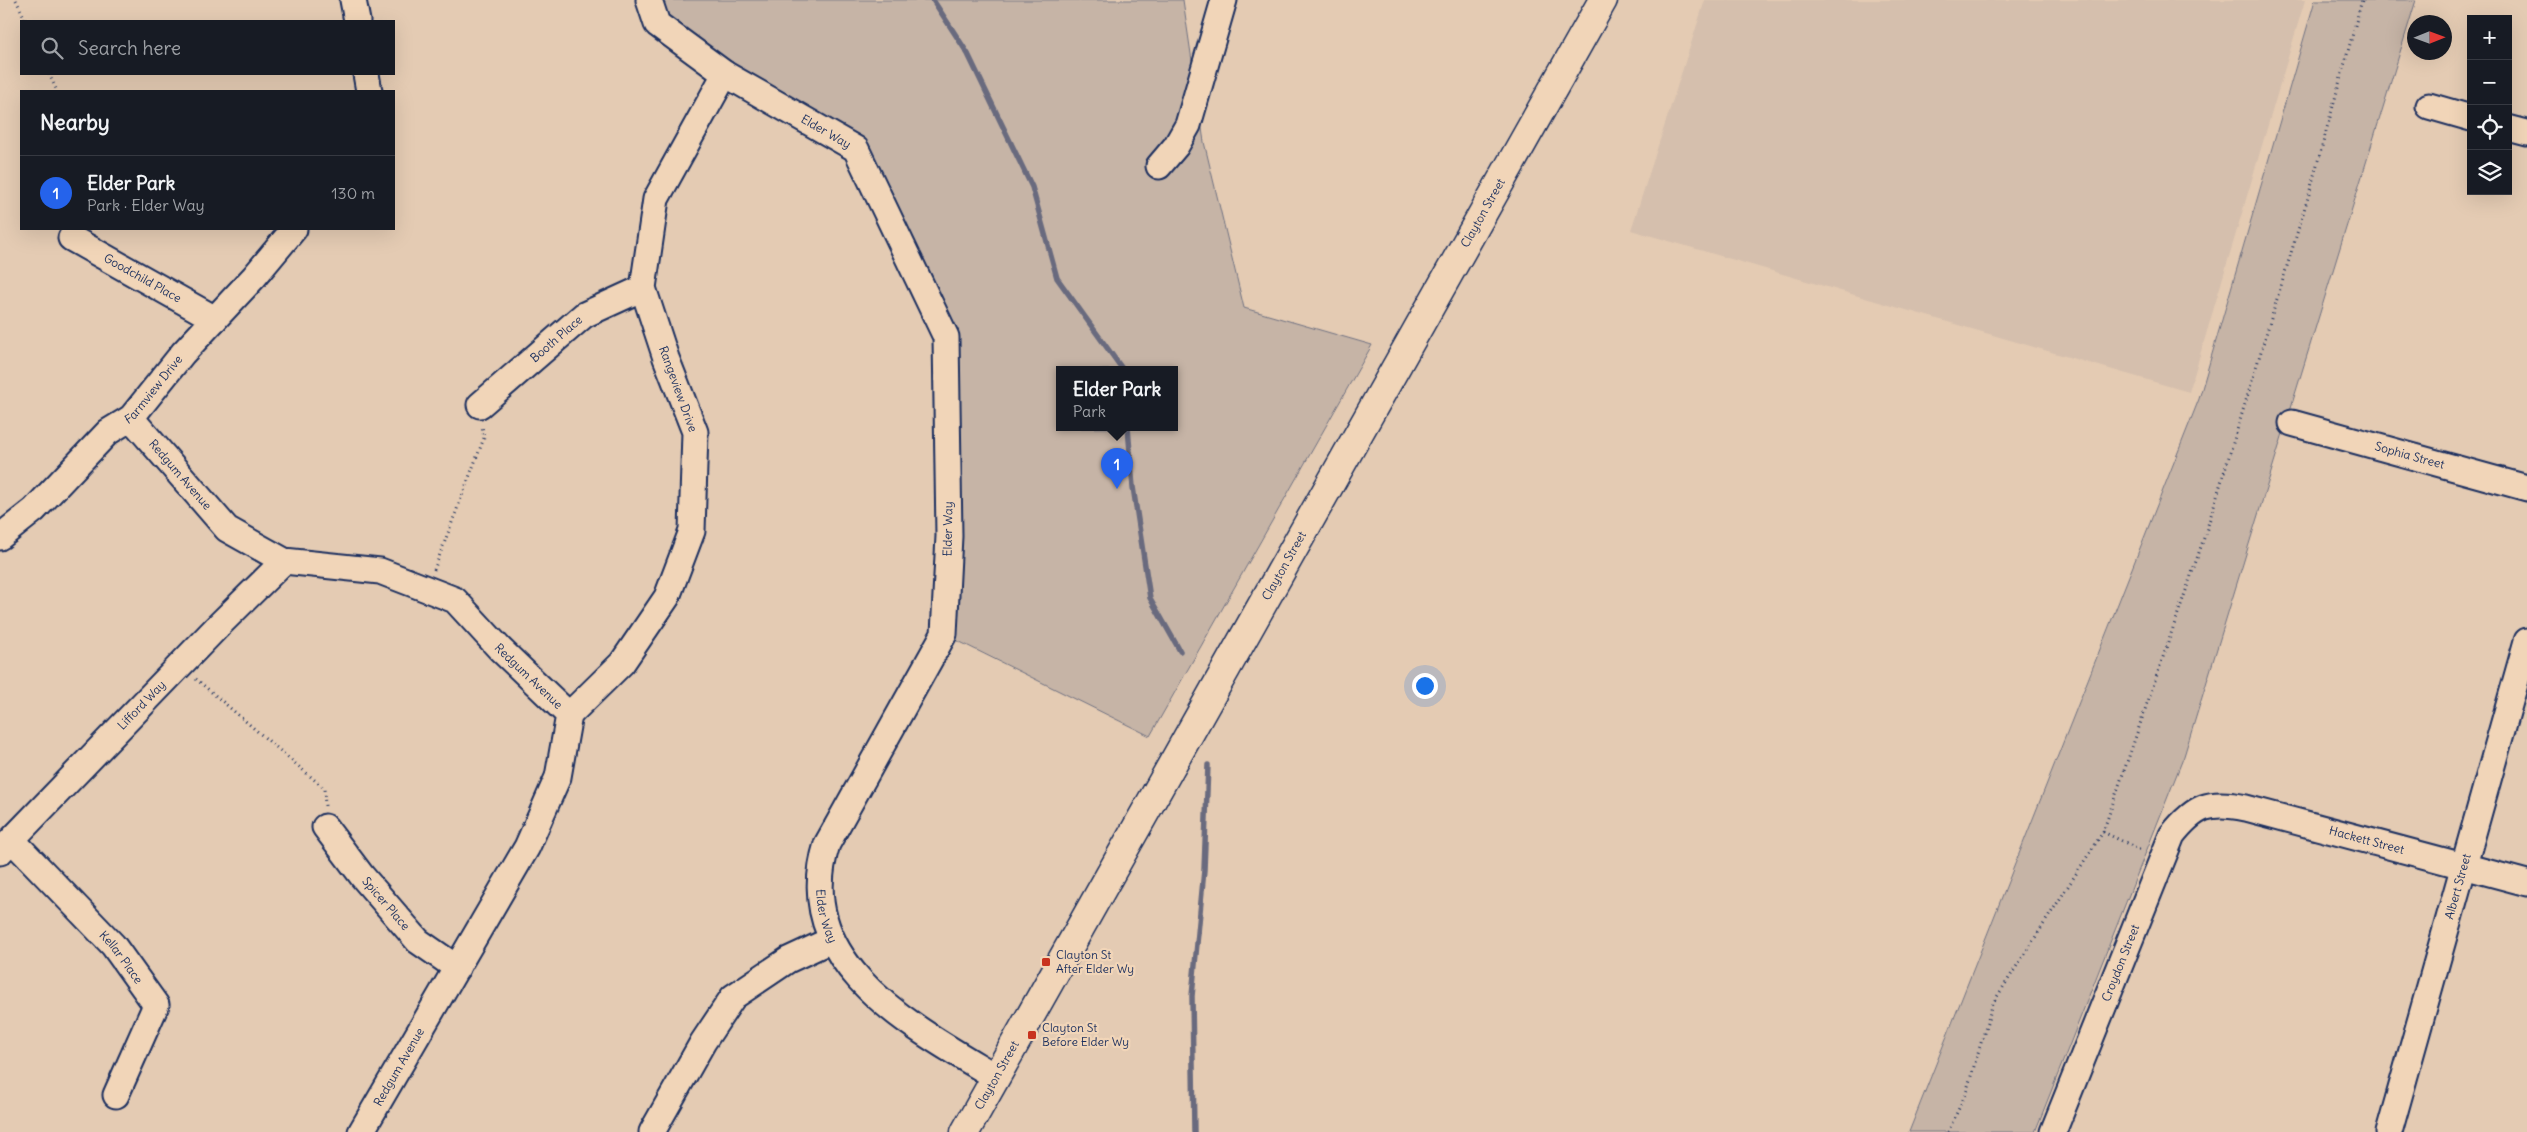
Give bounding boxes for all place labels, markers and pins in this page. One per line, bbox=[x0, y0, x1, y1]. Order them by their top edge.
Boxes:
pin: 1 bbox=[1101, 448, 1133, 489]
place label: Clayton St After Elder Wy bbox=[1056, 947, 1134, 976]
marker: Clayton St After Elder Wy bbox=[1040, 956, 1052, 968]
place label: Clayton St Before Elder Wy bbox=[1042, 1020, 1129, 1049]
marker: Clayton St Before Elder Wy bbox=[1026, 1029, 1038, 1041]

